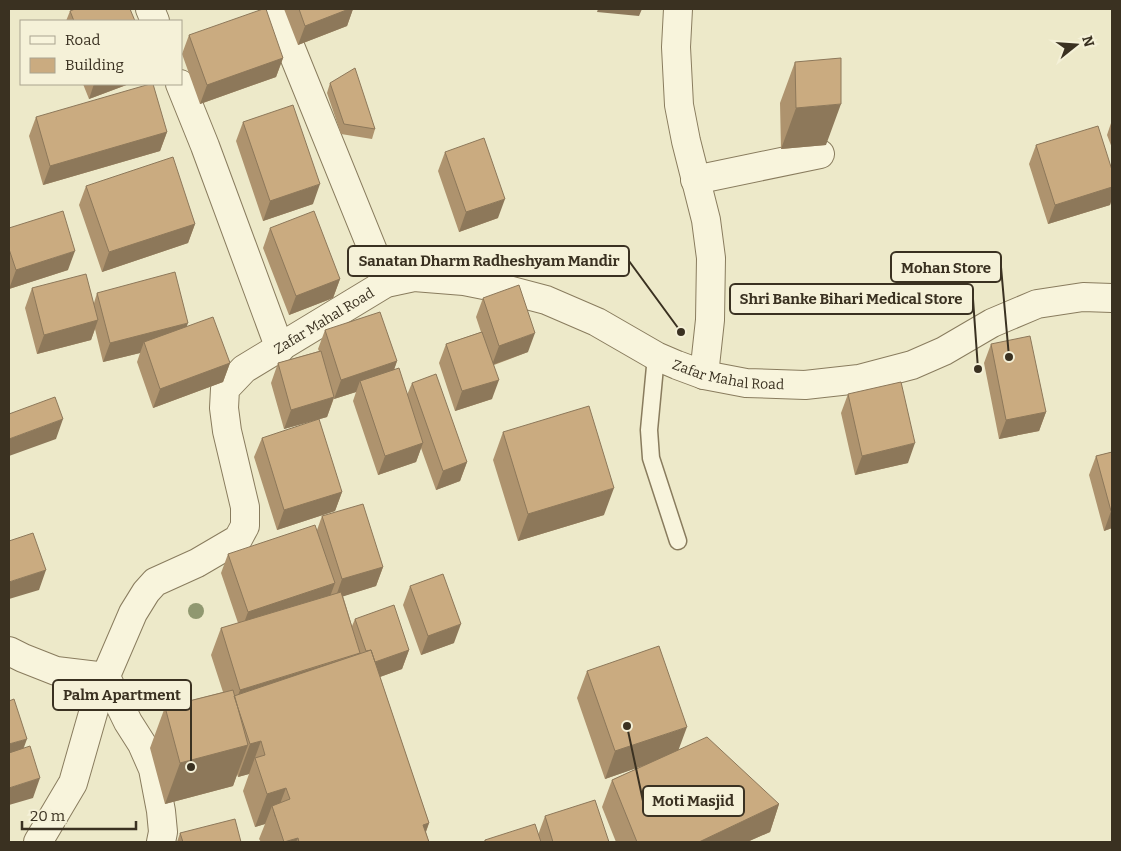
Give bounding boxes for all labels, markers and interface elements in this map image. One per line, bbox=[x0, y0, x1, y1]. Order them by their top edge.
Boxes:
legend bbox=[20, 20, 182, 85]
north arrow bbox=[1051, 20, 1101, 70]
text: Road bbox=[65, 31, 100, 49]
text: N bbox=[1078, 34, 1098, 49]
text: Building bbox=[65, 56, 124, 74]
callout: Sanatan Dharm Radheshyam Mandir bbox=[348, 246, 629, 276]
text: Sanatan Dharm Radheshyam Mandir bbox=[358, 252, 620, 270]
callout: Mohan Store bbox=[891, 252, 1001, 282]
text: Mohan Store bbox=[901, 259, 991, 277]
street label: Zafar Mahal Road bbox=[271, 284, 377, 358]
callout: Shri Banke Bihari Medical Store bbox=[730, 284, 973, 314]
text: Shri Banke Bihari Medical Store bbox=[739, 290, 963, 308]
street label: Zafar Mahal Road bbox=[670, 356, 784, 393]
callout: Palm Apartment bbox=[53, 680, 191, 710]
text: Palm Apartment bbox=[63, 686, 181, 704]
callout: Moti Masjid bbox=[643, 786, 744, 816]
text: Moti Masjid bbox=[652, 792, 734, 810]
scale bar bbox=[22, 798, 136, 830]
text: 20 m bbox=[30, 807, 66, 825]

